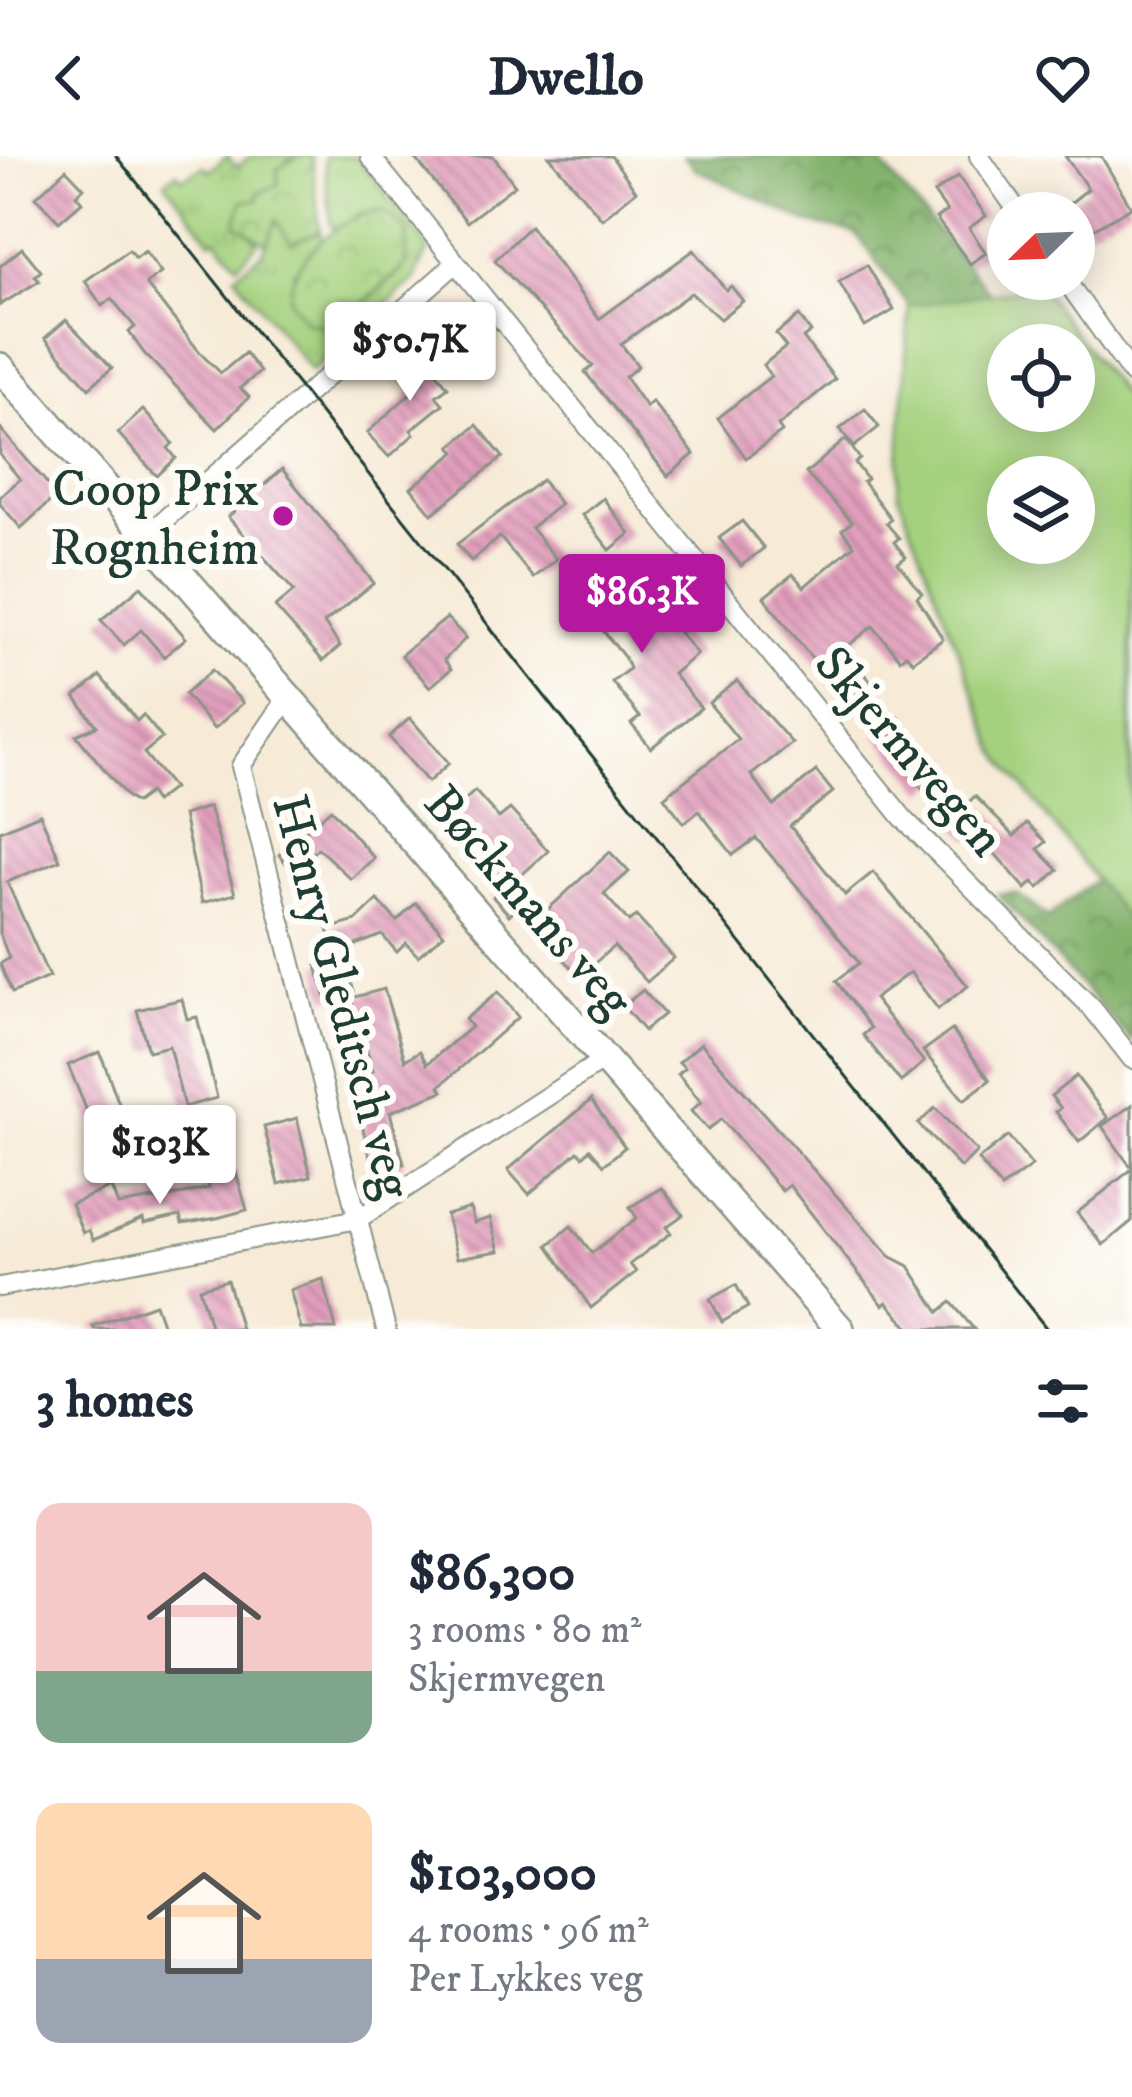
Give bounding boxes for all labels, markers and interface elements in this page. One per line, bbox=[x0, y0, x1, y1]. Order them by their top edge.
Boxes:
icon: back bbox=[36, 45, 102, 111]
text: Dwello bbox=[488, 45, 644, 112]
icon: heart bbox=[1030, 45, 1096, 111]
north arrow bbox=[987, 192, 1095, 300]
map controls bbox=[987, 192, 1095, 564]
pin: $50.7K bbox=[312, 302, 508, 404]
text: $50.7K bbox=[352, 316, 468, 365]
button: locate bbox=[987, 324, 1095, 432]
button: layers bbox=[987, 456, 1095, 564]
place label: Coop Prix Rognheim bbox=[50, 458, 259, 581]
marker: Coop Prix Rognheim bbox=[270, 503, 296, 529]
pin: $86.3K bbox=[544, 554, 740, 656]
text: $86.3K bbox=[586, 568, 698, 617]
street label: Skjermvegen bbox=[800, 634, 1018, 870]
street label: Bøckmans veg bbox=[409, 773, 646, 1031]
street label: Henry Gleditsch veg bbox=[256, 788, 426, 1206]
pin: $103K bbox=[76, 1105, 244, 1207]
text: $103K bbox=[111, 1119, 209, 1168]
icon: filters bbox=[1030, 1368, 1096, 1434]
text: 3 homes bbox=[36, 1369, 194, 1433]
text: $86,300 bbox=[408, 1542, 576, 1606]
icon: home bbox=[132, 1551, 276, 1695]
text: 3 rooms · 80 m² bbox=[408, 1606, 641, 1655]
text: Skjermvegen bbox=[408, 1655, 605, 1704]
text: $103,000 bbox=[408, 1842, 597, 1906]
icon: home bbox=[132, 1851, 276, 1995]
text: 4 rooms · 96 m² bbox=[408, 1906, 649, 1955]
text: Per Lykkes veg bbox=[408, 1955, 643, 2004]

